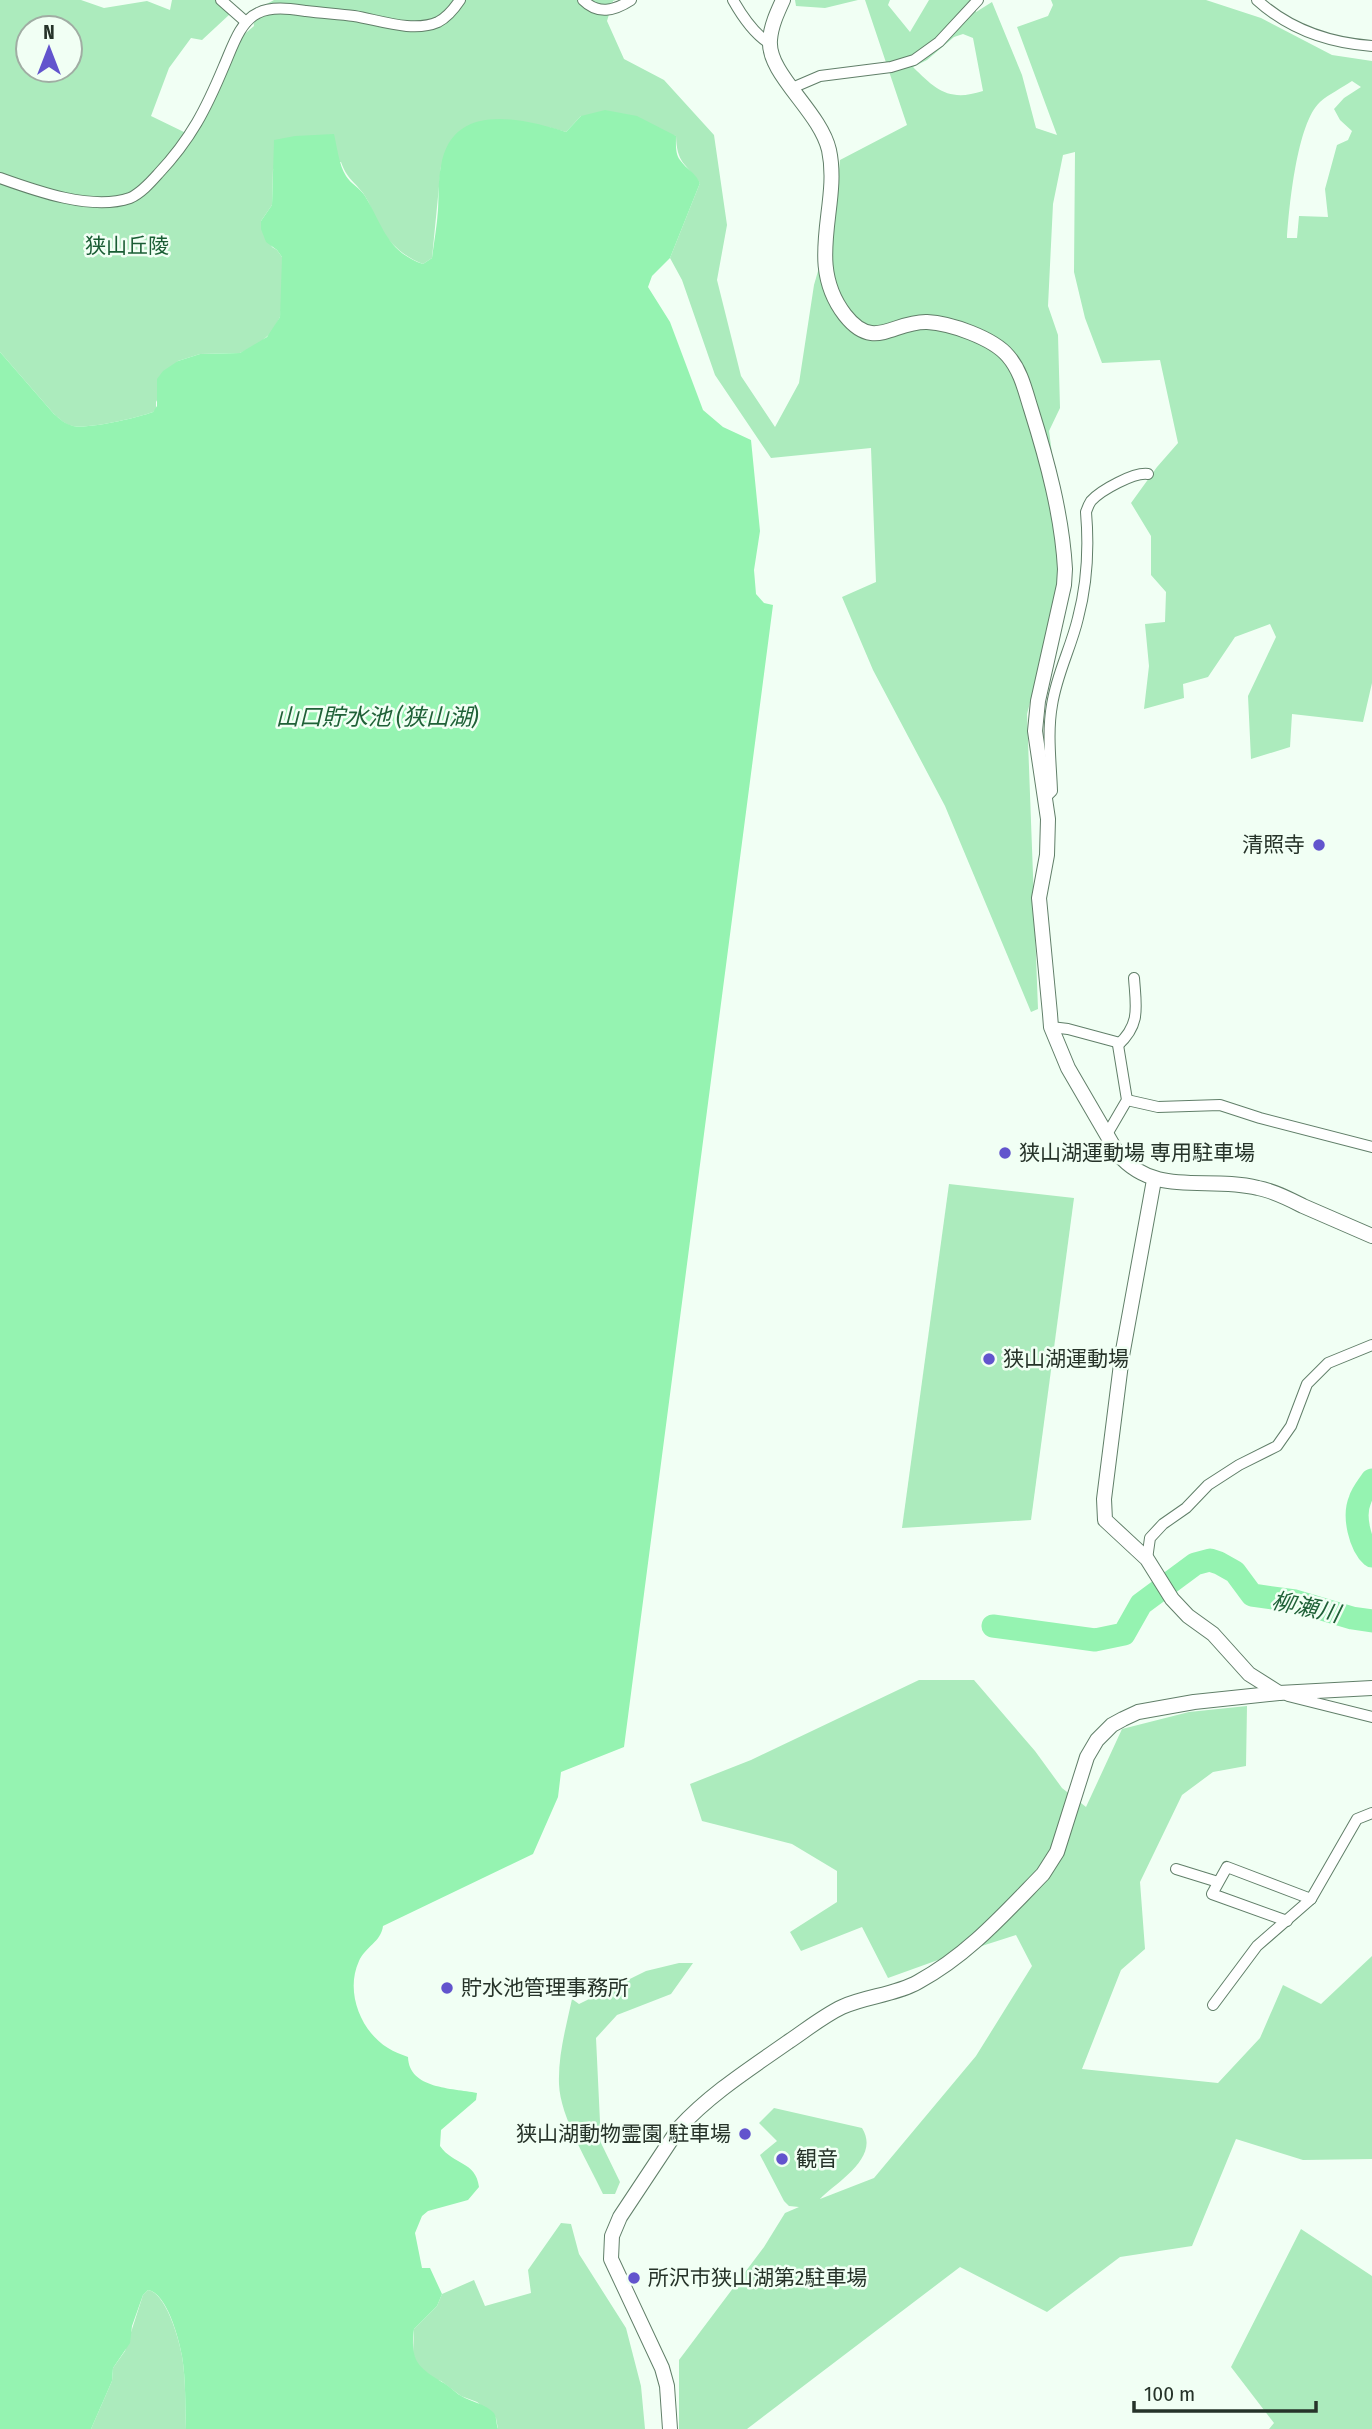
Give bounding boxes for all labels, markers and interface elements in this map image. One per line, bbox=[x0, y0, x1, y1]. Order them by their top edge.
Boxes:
north arrow bbox=[14, 14, 84, 84]
text: N bbox=[43, 21, 55, 44]
park label: 狭山丘陵 bbox=[85, 233, 169, 259]
water label: 山口貯水池 (狭山湖) bbox=[276, 703, 479, 731]
place label: 清照寺 bbox=[1242, 832, 1305, 858]
marker: 清照寺 bbox=[1311, 837, 1327, 853]
place label: 狭山湖運動場 専用駐車場 bbox=[1019, 1140, 1255, 1166]
marker: 狭山湖運動場 専用駐車場 bbox=[997, 1145, 1013, 1161]
place label: 狭山湖運動場 bbox=[1003, 1346, 1129, 1372]
marker: 狭山湖運動場 bbox=[981, 1351, 997, 1367]
water label: 柳瀬川 bbox=[1269, 1586, 1346, 1628]
place label: 貯水池管理事務所 bbox=[461, 1975, 629, 2001]
marker: 貯水池管理事務所 bbox=[439, 1980, 455, 1996]
place label: 狭山湖動物霊園 駐車場 bbox=[516, 2121, 731, 2147]
marker: 狭山湖動物霊園 駐車場 bbox=[737, 2126, 753, 2142]
place label: 観音 bbox=[796, 2146, 838, 2172]
marker: 観音 bbox=[774, 2151, 790, 2167]
place label: 所沢市狭山湖第2駐車場 bbox=[648, 2265, 867, 2291]
marker: 所沢市狭山湖第2駐車場 bbox=[626, 2270, 642, 2286]
scale bar bbox=[1134, 2370, 1316, 2414]
text: 100 m bbox=[1144, 2381, 1195, 2407]

